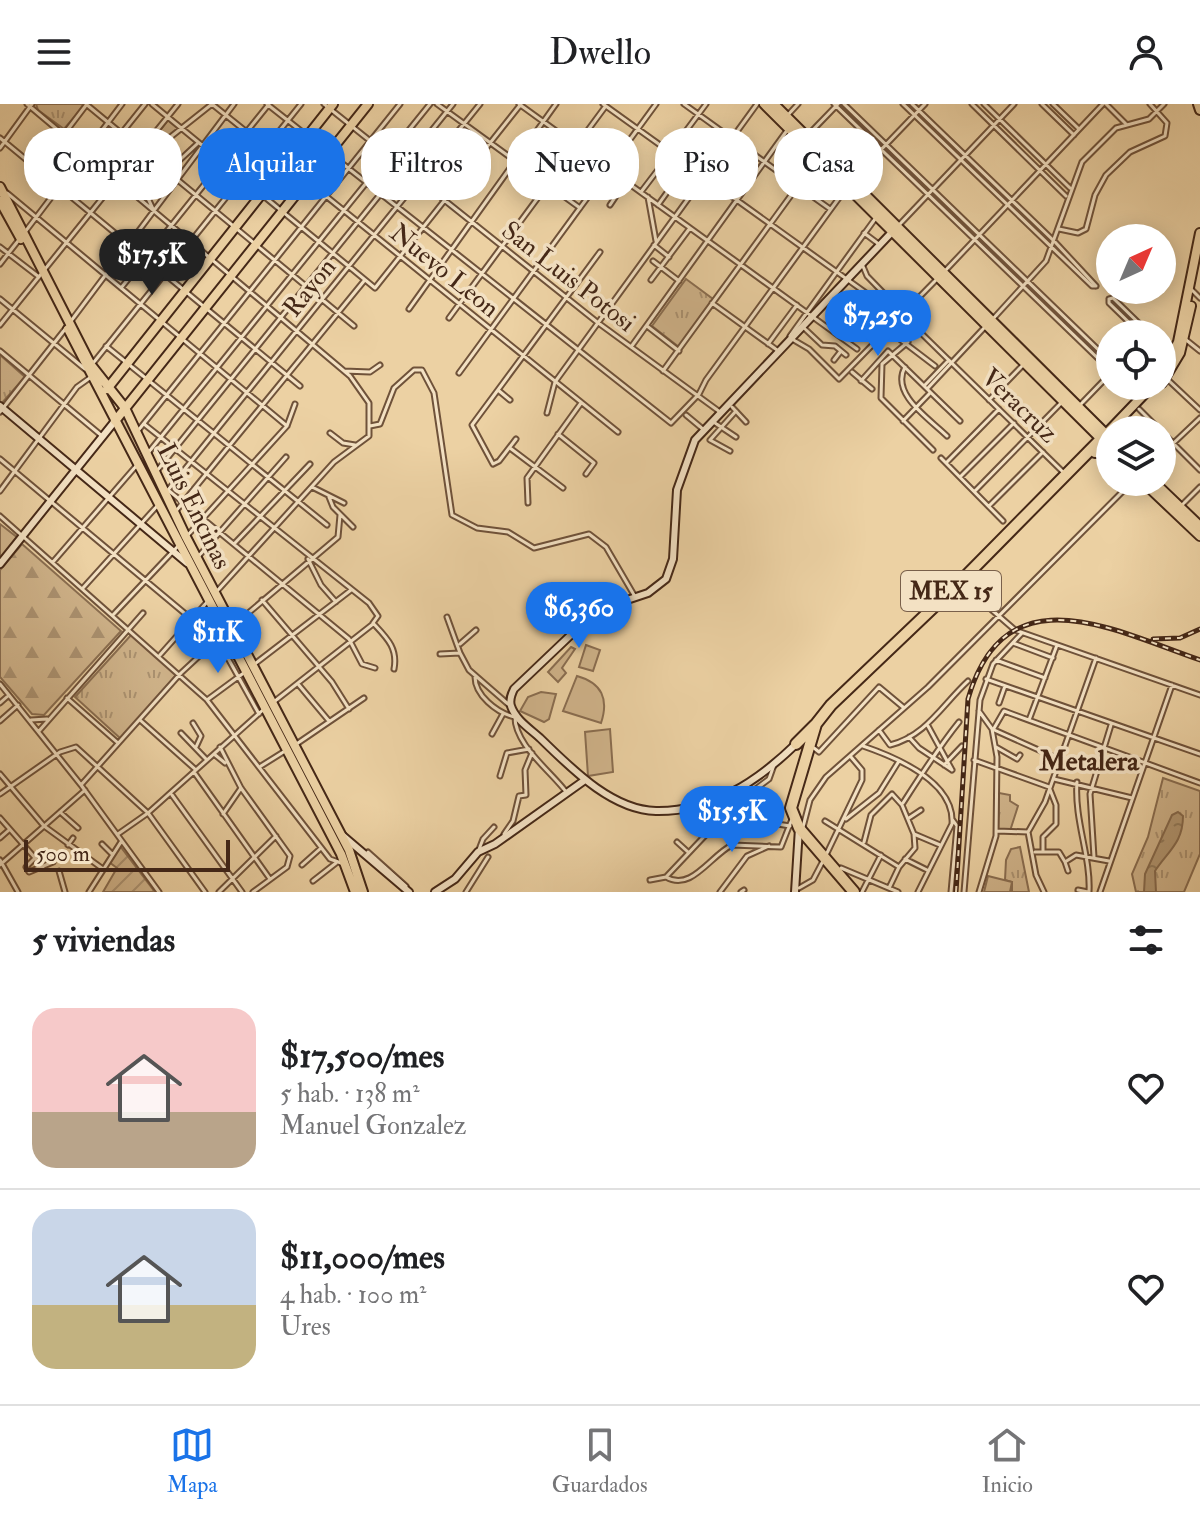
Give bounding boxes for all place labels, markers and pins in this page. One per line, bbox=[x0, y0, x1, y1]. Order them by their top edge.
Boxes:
pin: $17.5K bbox=[87, 229, 217, 297]
pin: $7,250 bbox=[813, 290, 943, 358]
pin: $6,360 bbox=[514, 582, 644, 650]
pin: $11K bbox=[171, 607, 265, 675]
pin: $15.5K bbox=[667, 786, 797, 854]

